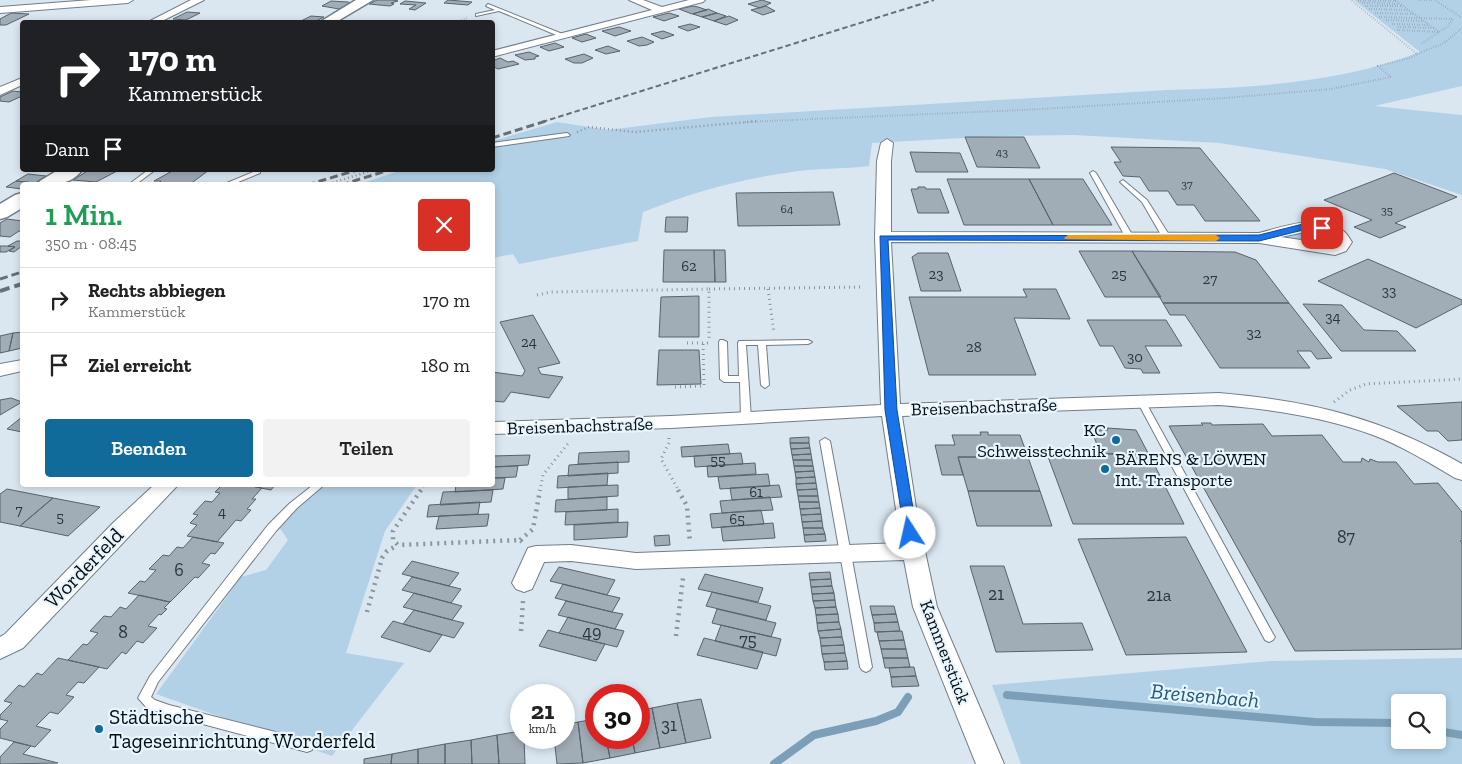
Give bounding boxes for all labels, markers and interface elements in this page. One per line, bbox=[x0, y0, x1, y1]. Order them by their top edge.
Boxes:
text: 170 m bbox=[128, 38, 216, 80]
icon: right bbox=[45, 40, 110, 105]
text: Kammerstück bbox=[128, 80, 262, 107]
icon: arrive bbox=[99, 135, 127, 163]
text: Dann bbox=[45, 138, 89, 161]
house number: 43 bbox=[996, 145, 1008, 159]
house number: 37 bbox=[1181, 177, 1193, 191]
text: 1 Min. bbox=[45, 197, 123, 233]
button: close bbox=[418, 199, 470, 251]
house number: 64 bbox=[781, 202, 794, 216]
house number: 35 bbox=[1381, 203, 1393, 217]
pin bbox=[1301, 207, 1343, 249]
icon: arrive bbox=[1308, 214, 1336, 242]
text: 350 m · 08:45 bbox=[45, 234, 137, 253]
house number: 62 bbox=[681, 257, 697, 275]
house number: 23 bbox=[928, 265, 944, 283]
house number: 25 bbox=[1111, 265, 1127, 283]
house number: 27 bbox=[1203, 270, 1217, 288]
text: Rechts abbiegen bbox=[88, 279, 226, 302]
house number: 33 bbox=[1382, 282, 1396, 300]
icon: right bbox=[45, 286, 73, 314]
text: 170 m bbox=[422, 289, 470, 312]
text: Kammerstück bbox=[88, 302, 186, 321]
house number: 34 bbox=[1325, 308, 1341, 326]
house number: 32 bbox=[1246, 324, 1262, 342]
house number: 24 bbox=[521, 333, 537, 351]
house number: 28 bbox=[966, 338, 982, 356]
house number: 30 bbox=[1127, 348, 1143, 366]
icon: arrive bbox=[45, 351, 73, 379]
text: Ziel erreicht bbox=[88, 354, 191, 377]
text: 180 m bbox=[421, 354, 470, 377]
street label: Breisenbachstraße bbox=[911, 393, 1057, 421]
street label: Breisenbachstraße bbox=[507, 412, 653, 440]
button: Beenden bbox=[45, 419, 253, 477]
button: Teilen bbox=[263, 419, 470, 477]
place label: KC Schweisstechnik bbox=[977, 419, 1107, 462]
marker: KC Schweisstechnik bbox=[1110, 434, 1122, 446]
place label: BÄRENS & LÖWEN Int. Transporte bbox=[1115, 448, 1266, 491]
house number: 55 bbox=[710, 451, 726, 469]
marker: BÄRENS & LÖWEN Int. Transporte bbox=[1099, 463, 1111, 475]
house number: 61 bbox=[749, 483, 763, 501]
house number: 7 bbox=[15, 501, 23, 519]
house number: 4 bbox=[218, 503, 226, 521]
position arrow bbox=[883, 506, 935, 558]
house number: 5 bbox=[56, 508, 64, 526]
house number: 65 bbox=[729, 510, 745, 528]
street label: Worderfeld bbox=[39, 522, 128, 613]
house number: 87 bbox=[1337, 526, 1356, 548]
house number: 6 bbox=[174, 559, 184, 581]
house number: 21 bbox=[988, 583, 1004, 605]
house number: 21a bbox=[1147, 584, 1172, 606]
street label: Kammerstück bbox=[915, 597, 975, 708]
house number: 8 bbox=[118, 621, 128, 643]
house number: 49 bbox=[582, 621, 602, 643]
house number: 75 bbox=[739, 629, 757, 651]
water label: Breisenbach bbox=[1150, 677, 1260, 714]
speed limit sign: 30 bbox=[585, 684, 650, 749]
map controls bbox=[1391, 694, 1446, 749]
button: search bbox=[1391, 694, 1446, 749]
text: 21 bbox=[531, 695, 554, 725]
place label: Städtische Tageseinrichtung Worderfeld bbox=[109, 704, 376, 753]
house number: 31 bbox=[661, 714, 677, 736]
text: km/h bbox=[529, 722, 556, 736]
marker: Städtische Tageseinrichtung Worderfeld bbox=[93, 723, 105, 735]

